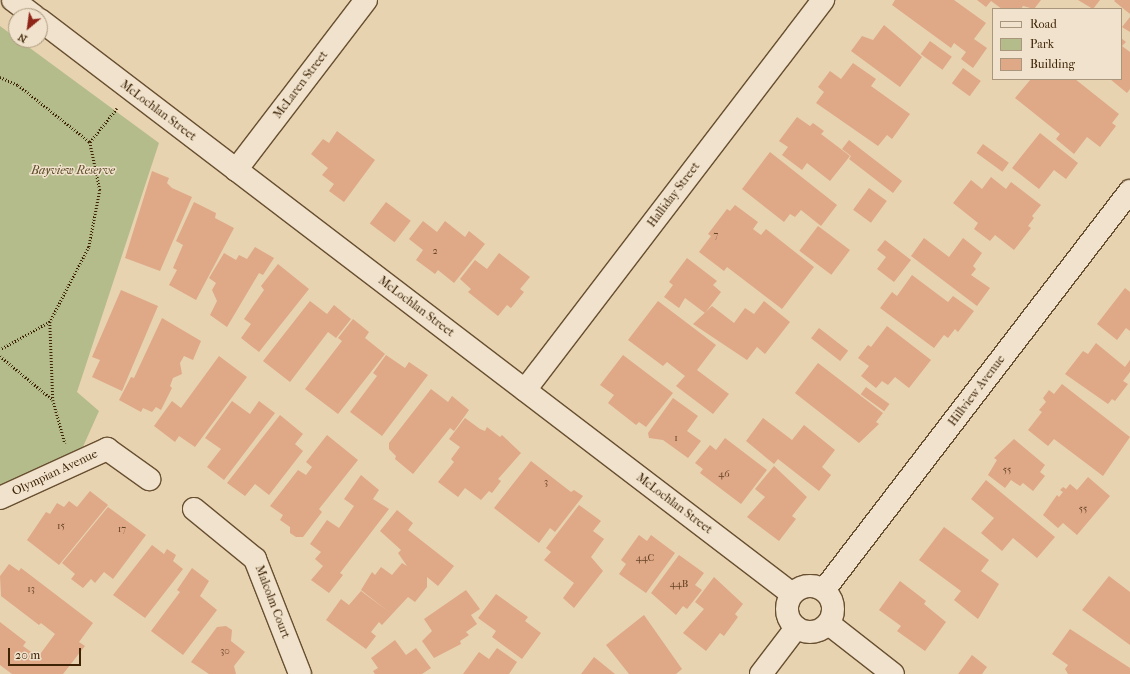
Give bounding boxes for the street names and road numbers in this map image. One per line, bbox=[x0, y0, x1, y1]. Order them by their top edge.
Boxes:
street label: McLaren Street bbox=[271, 48, 331, 122]
street label: McLochlan Street bbox=[117, 78, 199, 144]
street label: Halliday Street bbox=[645, 160, 703, 230]
street label: McLochlan Street bbox=[375, 274, 457, 340]
street label: Hillview Avenue bbox=[946, 353, 1008, 429]
street label: Olympian Avenue bbox=[10, 447, 100, 499]
street label: McLochlan Street bbox=[633, 471, 715, 537]
street label: Malcolm Court bbox=[251, 563, 293, 641]

